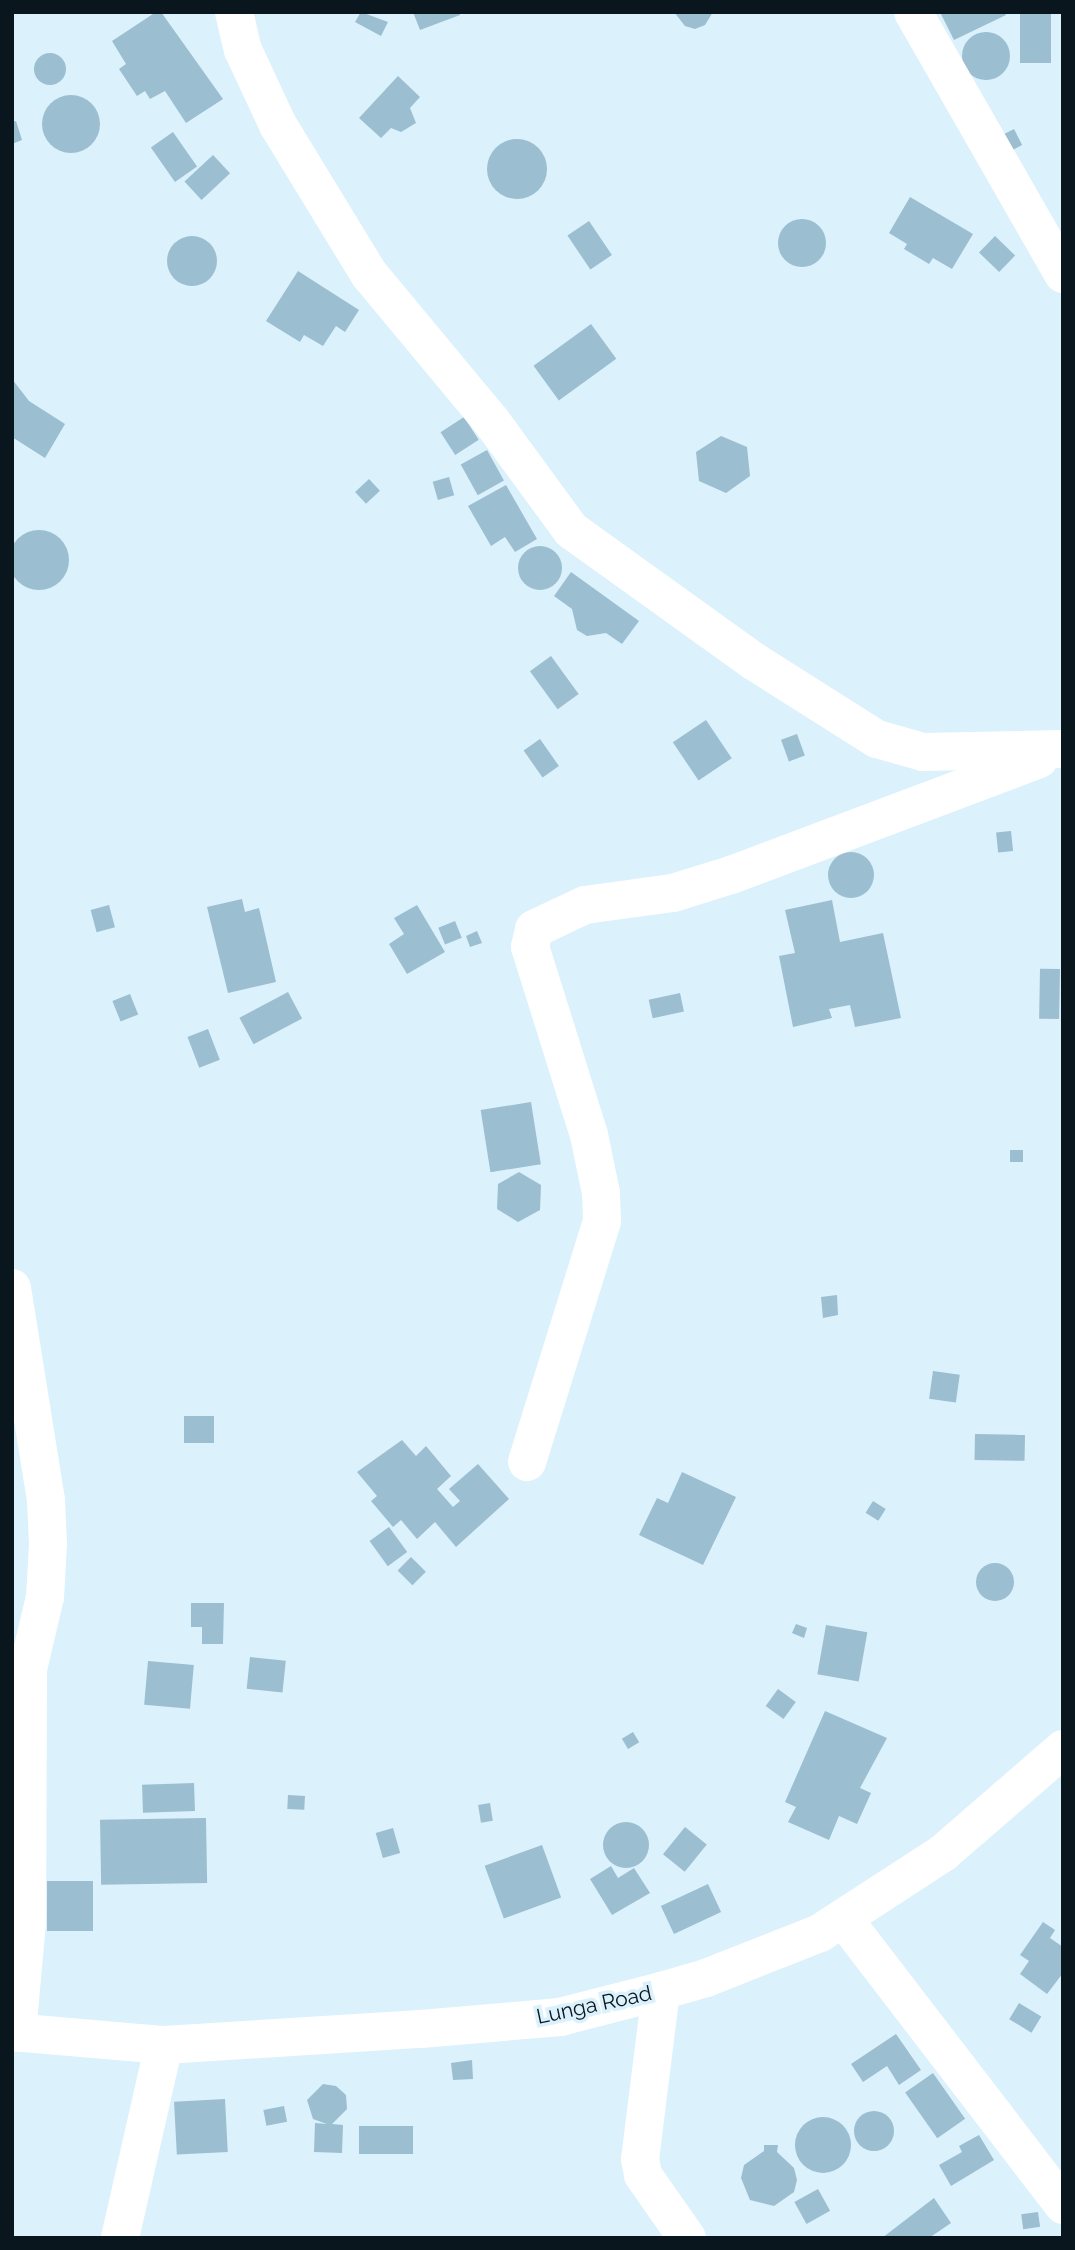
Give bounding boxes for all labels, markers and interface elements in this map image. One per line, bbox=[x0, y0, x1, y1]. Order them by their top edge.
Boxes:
street label: Lunga Road bbox=[534, 1981, 654, 2029]

